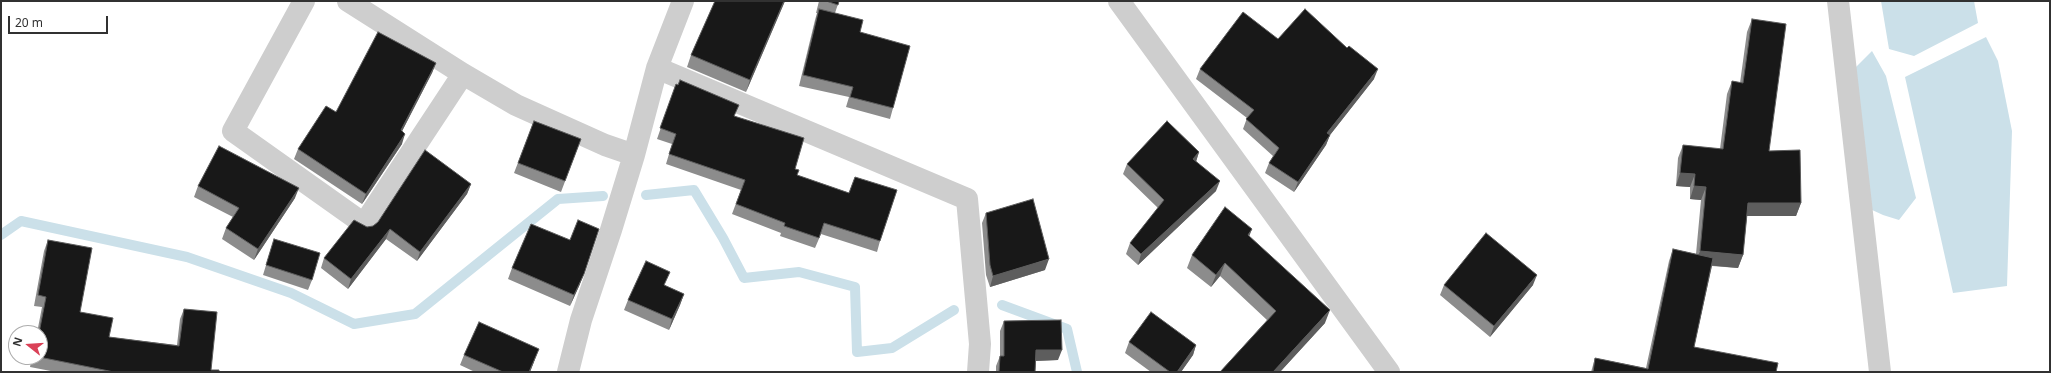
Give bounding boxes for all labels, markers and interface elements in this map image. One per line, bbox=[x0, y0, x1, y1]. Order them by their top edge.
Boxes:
scale bar bbox=[10, 8, 110, 34]
text: 20 m bbox=[15, 14, 43, 31]
north arrow bbox=[8, 325, 48, 365]
text: N bbox=[9, 335, 25, 348]

